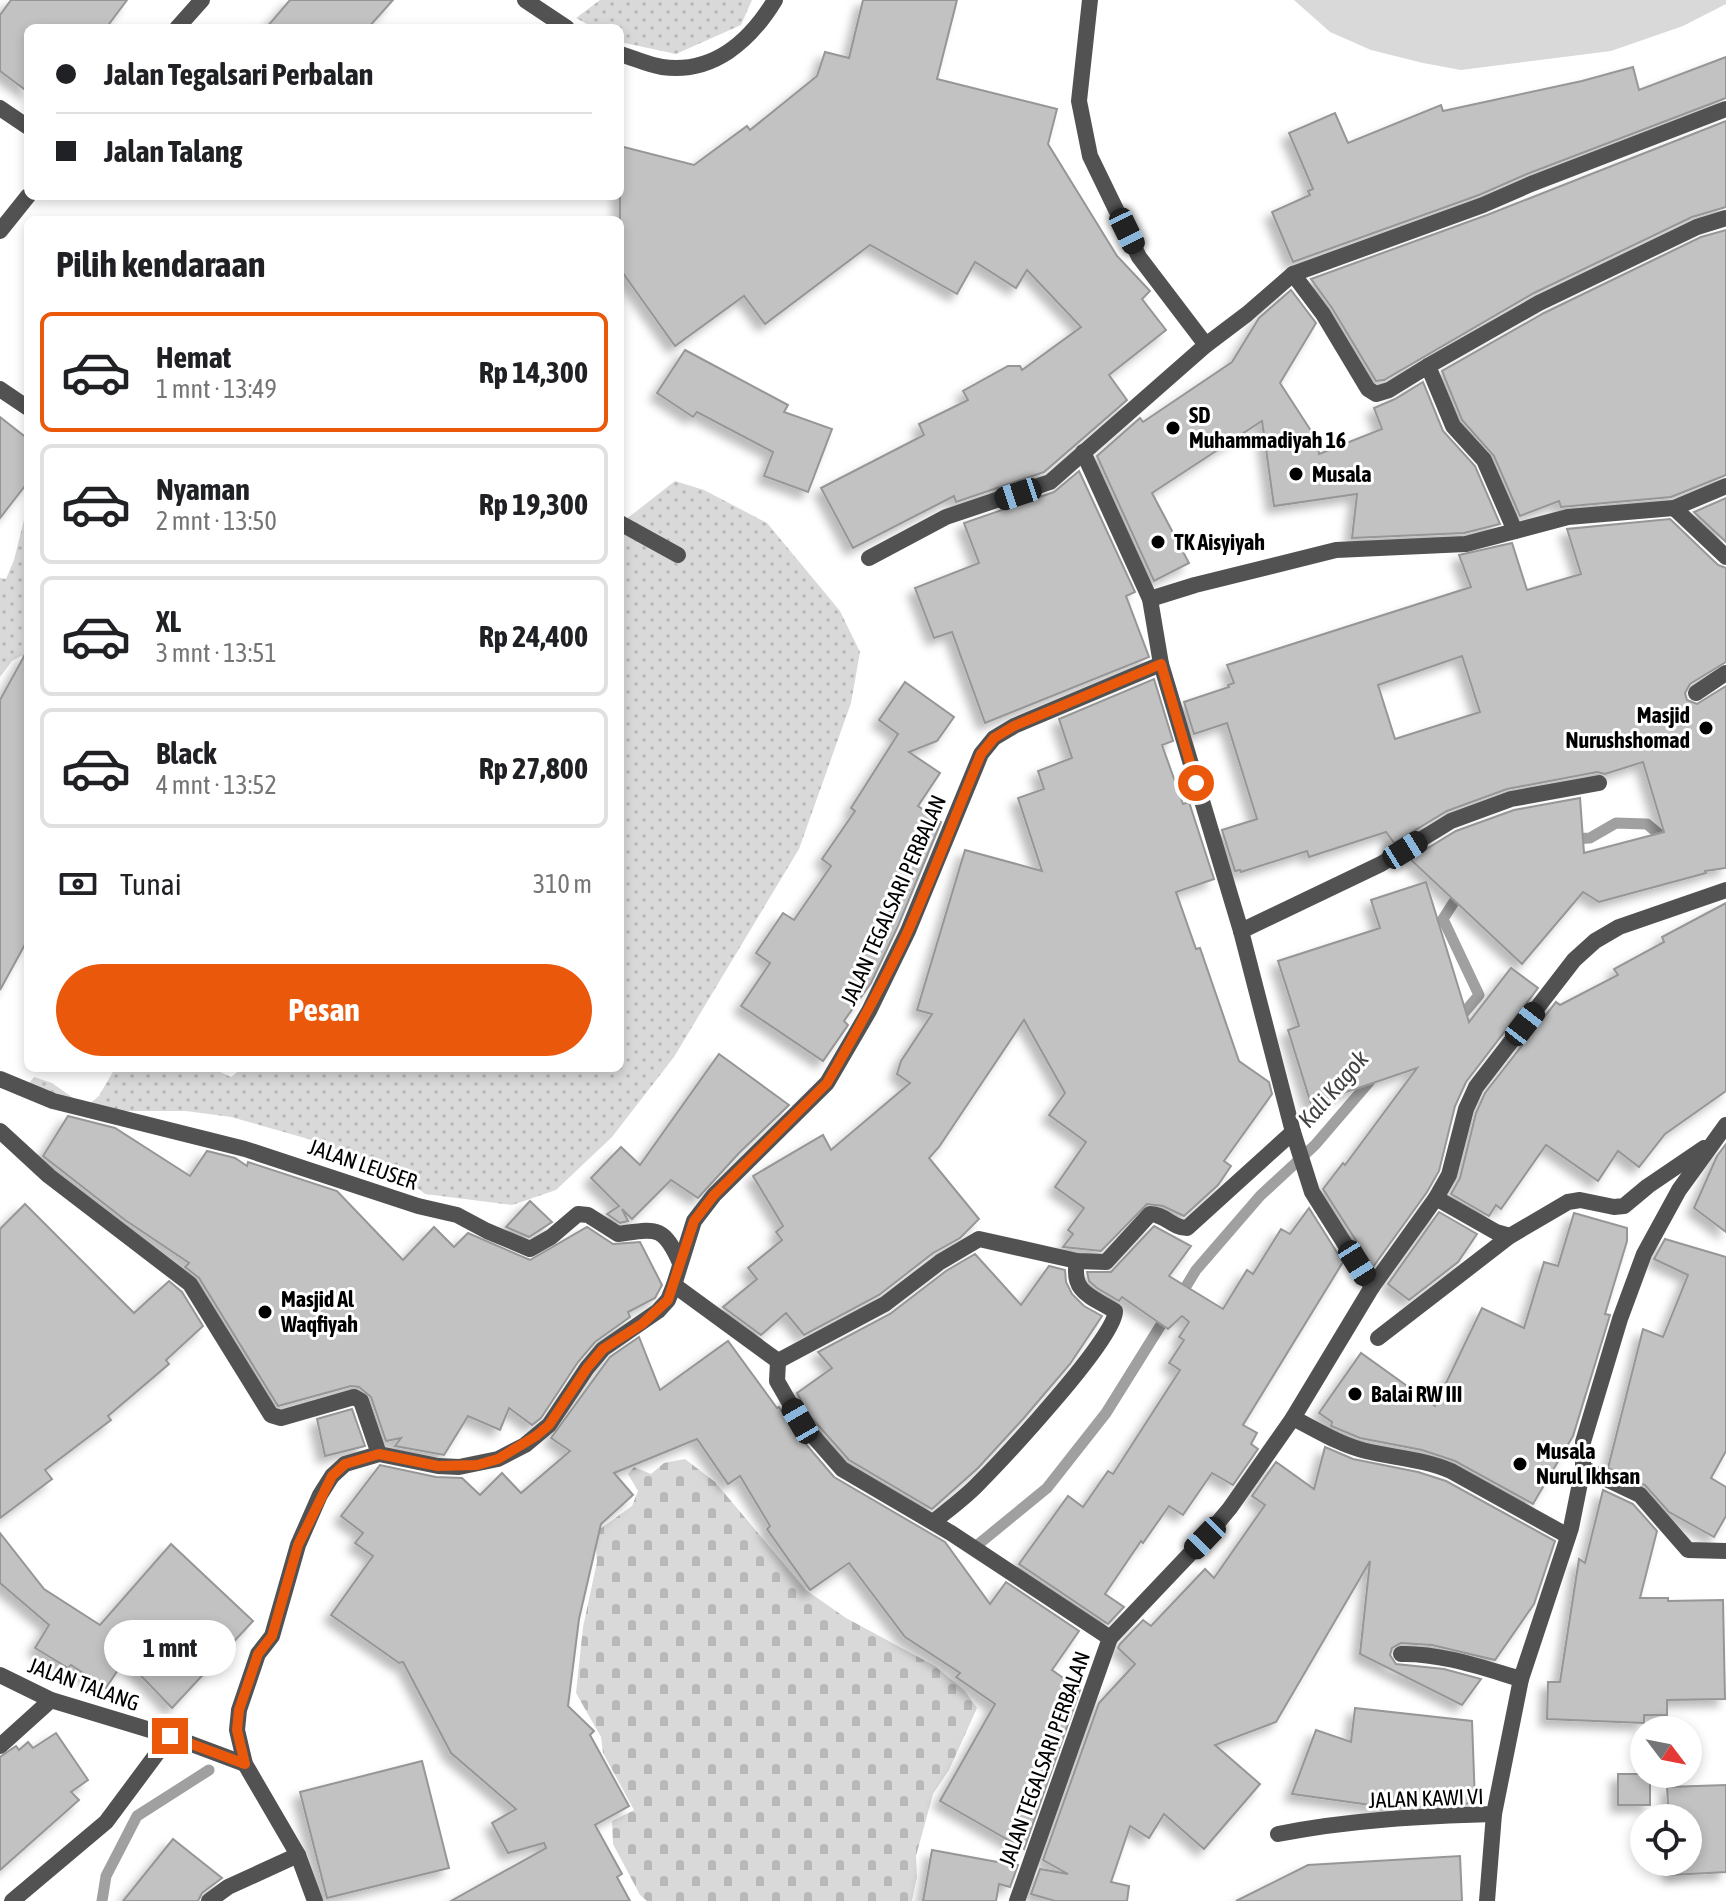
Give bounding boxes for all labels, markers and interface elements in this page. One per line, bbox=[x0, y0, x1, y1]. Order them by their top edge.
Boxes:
text: Jalan Tegalsari Perbalan bbox=[104, 57, 373, 91]
text: Jalan Talang bbox=[104, 134, 242, 168]
car bbox=[1106, 204, 1148, 258]
text: Pilih kendaraan bbox=[56, 243, 265, 285]
icon: car bbox=[60, 336, 132, 408]
text: Hemat bbox=[156, 340, 231, 374]
text: Rp 14,300 bbox=[479, 355, 588, 389]
text: 1 mnt · 13:49 bbox=[156, 374, 277, 404]
place label: SD Muhammadiyah 16 bbox=[1189, 402, 1346, 453]
marker: SD Muhammadiyah 16 bbox=[1164, 419, 1182, 437]
place label: Musala bbox=[1312, 461, 1371, 487]
marker: Musala bbox=[1287, 465, 1305, 483]
icon: car bbox=[60, 468, 132, 540]
text: Nyaman bbox=[156, 472, 250, 506]
car bbox=[991, 475, 1045, 513]
text: Rp 19,300 bbox=[479, 487, 588, 521]
text: 2 mnt · 13:50 bbox=[156, 506, 277, 536]
place label: TK Aisyiyah bbox=[1174, 529, 1265, 555]
marker: TK Aisyiyah bbox=[1149, 533, 1167, 551]
icon: car bbox=[60, 600, 132, 672]
text: XL bbox=[156, 604, 181, 638]
text: Rp 24,400 bbox=[479, 619, 588, 653]
text: 3 mnt · 13:51 bbox=[156, 638, 277, 668]
place label: Masjid Nurushshomad bbox=[1566, 702, 1690, 753]
marker: Masjid Nurushshomad bbox=[1697, 719, 1715, 737]
icon: car bbox=[60, 732, 132, 804]
text: Black bbox=[156, 736, 216, 770]
text: Rp 27,800 bbox=[479, 751, 588, 785]
route start bbox=[1178, 765, 1214, 801]
text: 4 mnt · 13:52 bbox=[156, 770, 277, 800]
street label: JALAN TEGALSARI PERBALAN bbox=[835, 791, 951, 1009]
car bbox=[1378, 827, 1432, 873]
icon: cash bbox=[56, 862, 100, 906]
text: Tunai bbox=[120, 867, 182, 901]
text: 310 m bbox=[533, 869, 592, 899]
button: Pesan bbox=[56, 964, 592, 1056]
car bbox=[1501, 998, 1549, 1050]
water label: Kali Kagok bbox=[1292, 1045, 1374, 1133]
street label: JALAN LEUSER bbox=[305, 1133, 421, 1195]
car bbox=[1334, 1236, 1380, 1290]
place label: Masjid Al Waqfiyah bbox=[280, 1286, 358, 1337]
marker: Masjid Al Waqfiyah bbox=[256, 1303, 274, 1321]
place label: Balai RW III bbox=[1371, 1381, 1462, 1407]
marker: Balai RW III bbox=[1346, 1385, 1364, 1403]
car bbox=[778, 1394, 822, 1448]
place label: Musala Nurul Ikhsan bbox=[1536, 1438, 1640, 1489]
marker: Musala Nurul Ikhsan bbox=[1511, 1455, 1529, 1473]
car bbox=[1180, 1512, 1230, 1564]
callout: 1 mnt bbox=[104, 1620, 236, 1676]
text: 1 mnt bbox=[143, 1633, 197, 1663]
street label: JALAN TEGALSARI PERBALAN bbox=[993, 1648, 1095, 1870]
street label: JALAN TALANG bbox=[25, 1652, 143, 1716]
north arrow bbox=[1630, 1716, 1702, 1788]
map controls bbox=[1630, 1716, 1702, 1876]
route end bbox=[152, 1718, 188, 1754]
street label: JALAN KAWI VI bbox=[1368, 1783, 1484, 1813]
button: locate bbox=[1630, 1804, 1702, 1876]

